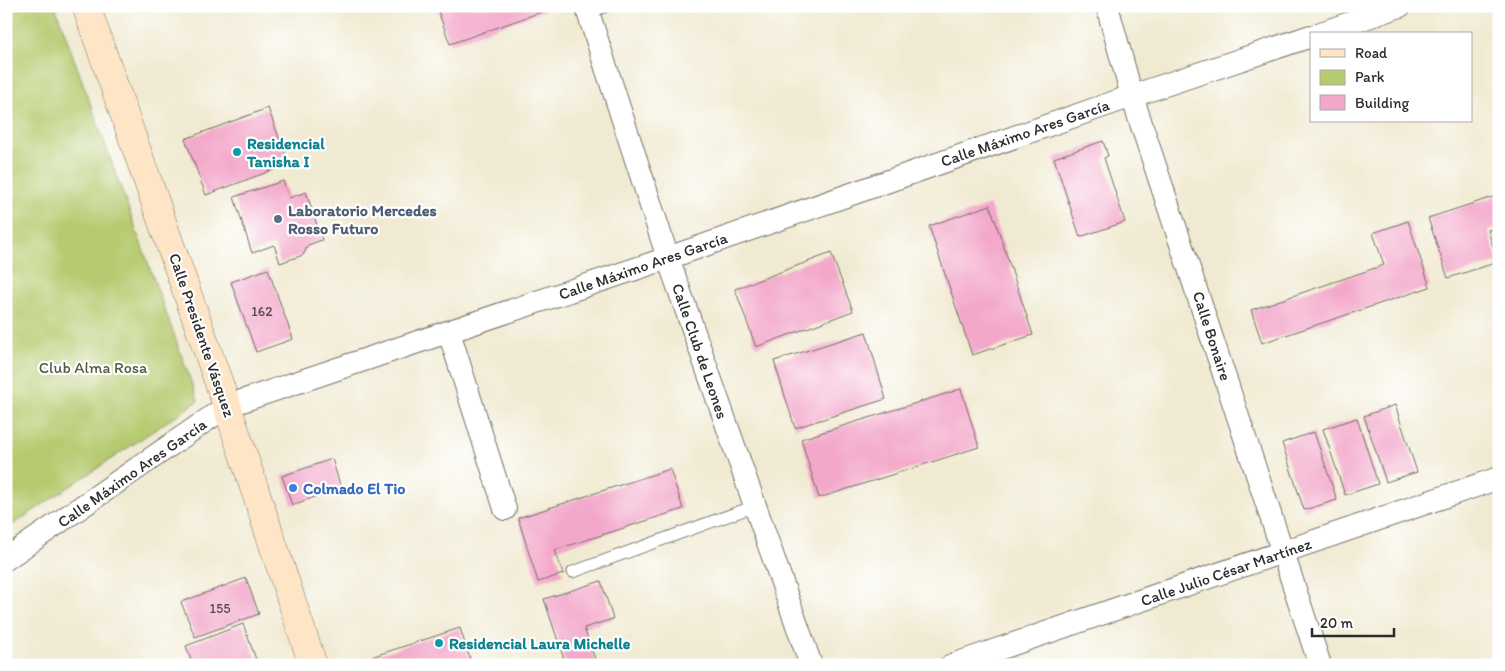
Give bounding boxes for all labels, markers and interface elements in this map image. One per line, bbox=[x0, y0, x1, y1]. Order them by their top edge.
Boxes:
legend bbox=[1310, 32, 1472, 122]
text: Road bbox=[1355, 44, 1388, 62]
text: Park bbox=[1355, 68, 1385, 86]
text: Building bbox=[1355, 94, 1409, 112]
street label: Calle Máximo Ares García bbox=[938, 95, 1113, 171]
place label: Residencial Tanisha I bbox=[246, 134, 325, 171]
marker: Residencial Tanisha I bbox=[231, 146, 243, 158]
place label: Laboratorio Mercedes Rosso Futuro bbox=[288, 201, 437, 238]
marker: Laboratorio Mercedes Rosso Futuro bbox=[272, 213, 284, 225]
street label: Calle Máximo Ares García bbox=[556, 228, 731, 304]
street label: Calle Presidente Vásquez bbox=[165, 251, 239, 420]
street label: Calle Club de Leones bbox=[668, 281, 732, 421]
street label: Calle Bonaire bbox=[1189, 289, 1235, 383]
house number: 162 bbox=[251, 303, 273, 320]
park label: Club Alma Rosa bbox=[39, 358, 148, 377]
street label: Calle Máximo Ares García bbox=[54, 414, 211, 532]
place label: Colmado El Tio bbox=[303, 479, 405, 498]
marker: Colmado El Tio bbox=[287, 482, 299, 494]
street label: Calle Julio César Martínez bbox=[1138, 534, 1314, 610]
house number: 155 bbox=[209, 600, 231, 617]
scale bar bbox=[1312, 606, 1395, 638]
text: 20 m bbox=[1320, 614, 1354, 632]
place label: Residencial Laura Michelle bbox=[449, 634, 631, 653]
marker: Residencial Laura Michelle bbox=[433, 637, 445, 649]

